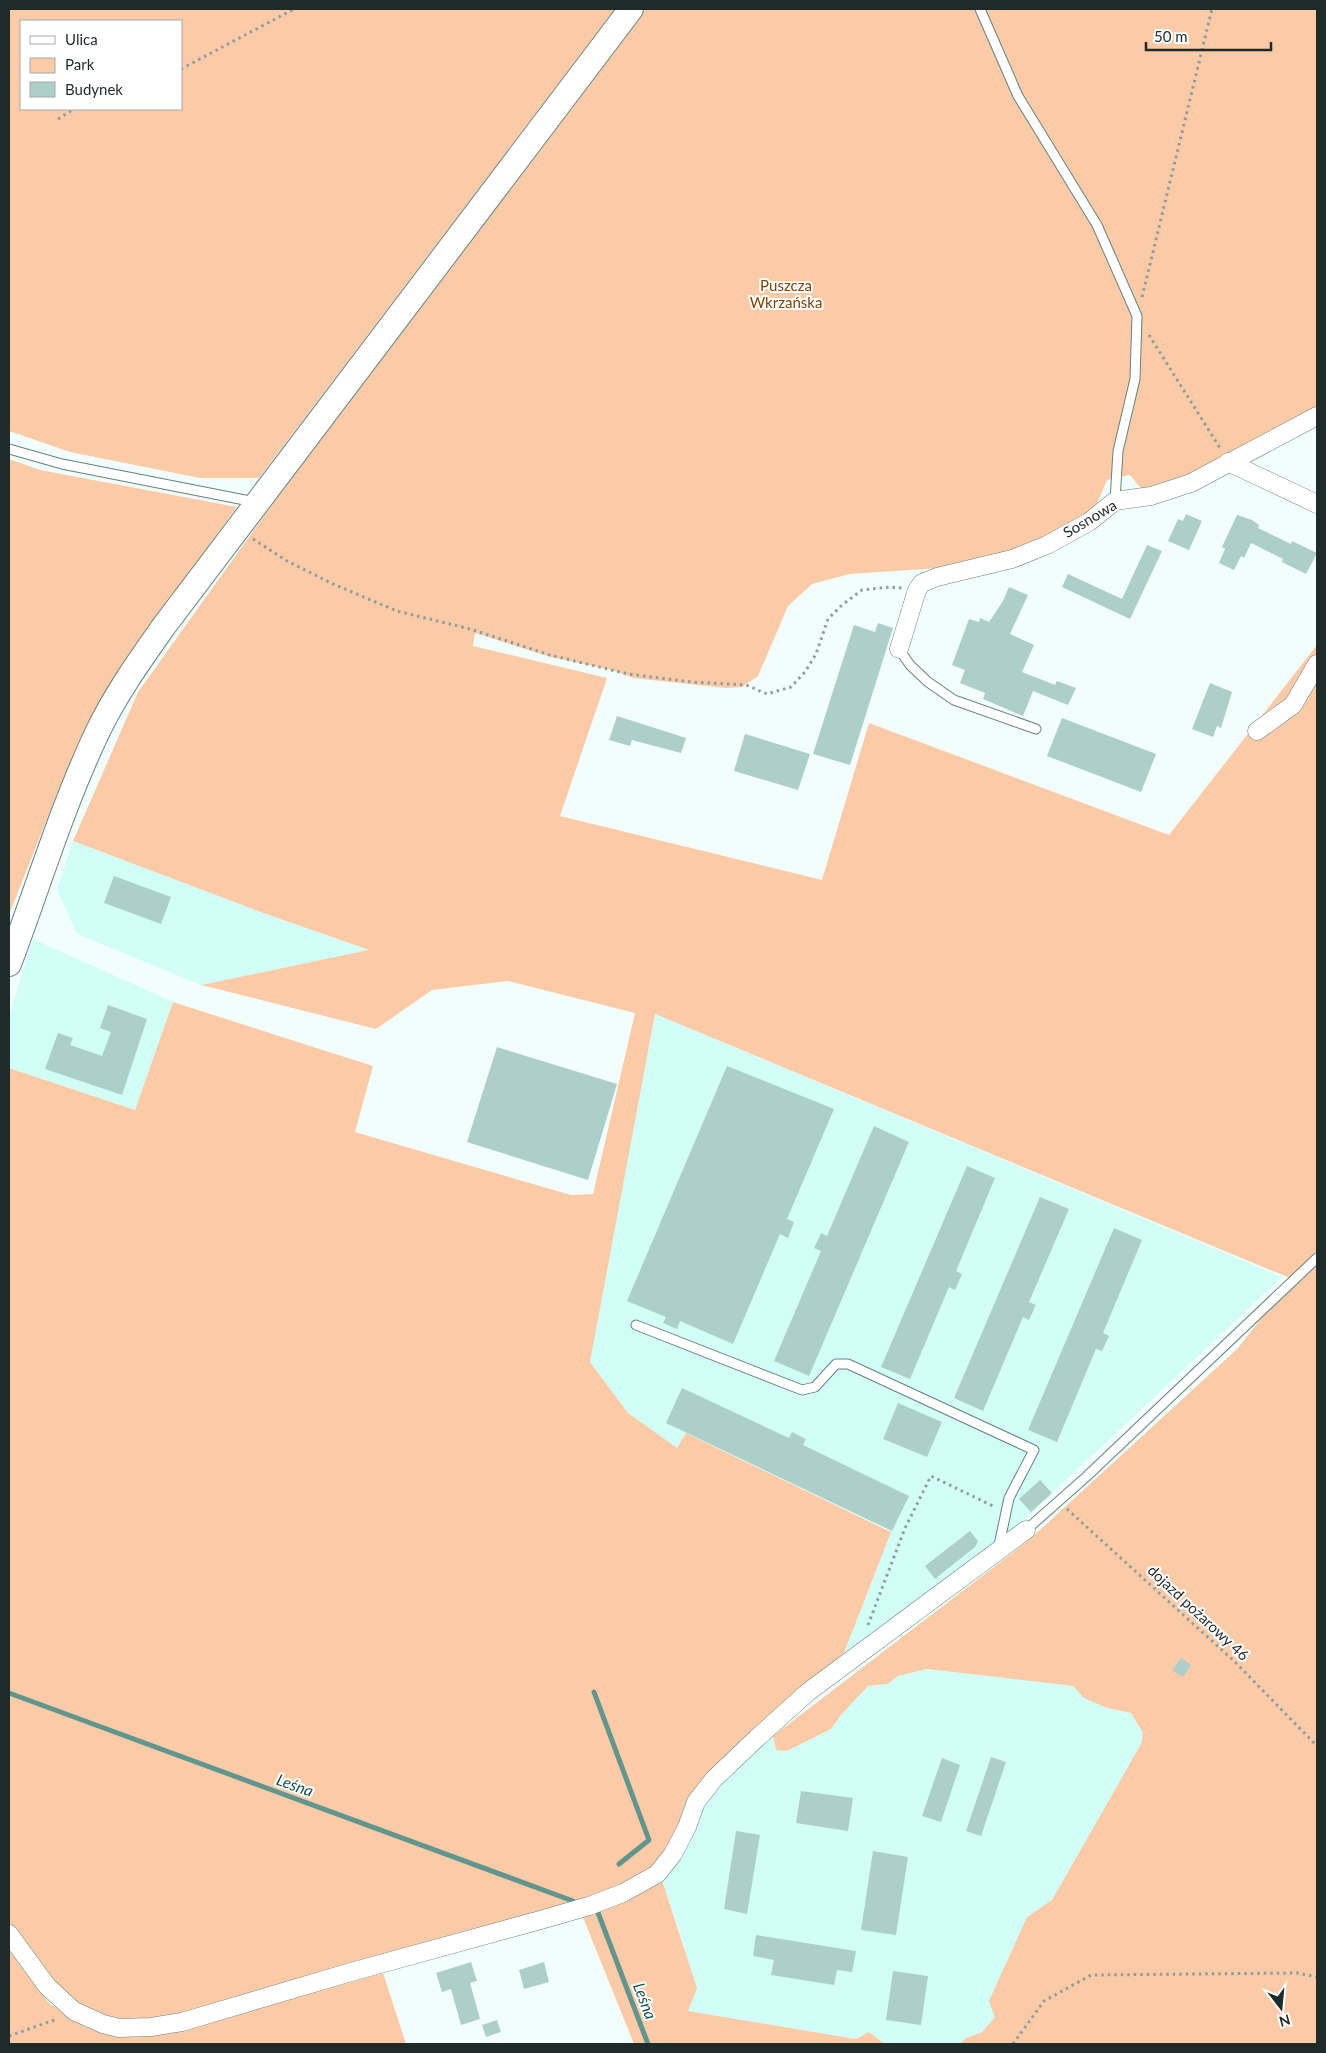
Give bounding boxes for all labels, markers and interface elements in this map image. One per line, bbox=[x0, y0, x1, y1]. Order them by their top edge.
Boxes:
legend bbox=[20, 20, 182, 110]
scale bar bbox=[1146, 20, 1271, 52]
text: 50 m bbox=[1154, 27, 1188, 45]
text: Ulica bbox=[65, 30, 98, 48]
text: Park bbox=[65, 55, 95, 73]
text: Budynek bbox=[65, 80, 123, 98]
park label: Puszcza Wkrzańska bbox=[750, 276, 822, 311]
street label: Sosnowa bbox=[1060, 495, 1119, 541]
street label: dojazd pożarowy 46 bbox=[1144, 1561, 1253, 1664]
water label: Leśna bbox=[274, 1769, 316, 1800]
water label: Leśna bbox=[630, 1980, 661, 2022]
north arrow bbox=[1256, 1983, 1306, 2033]
text: N bbox=[1277, 2011, 1292, 2031]

